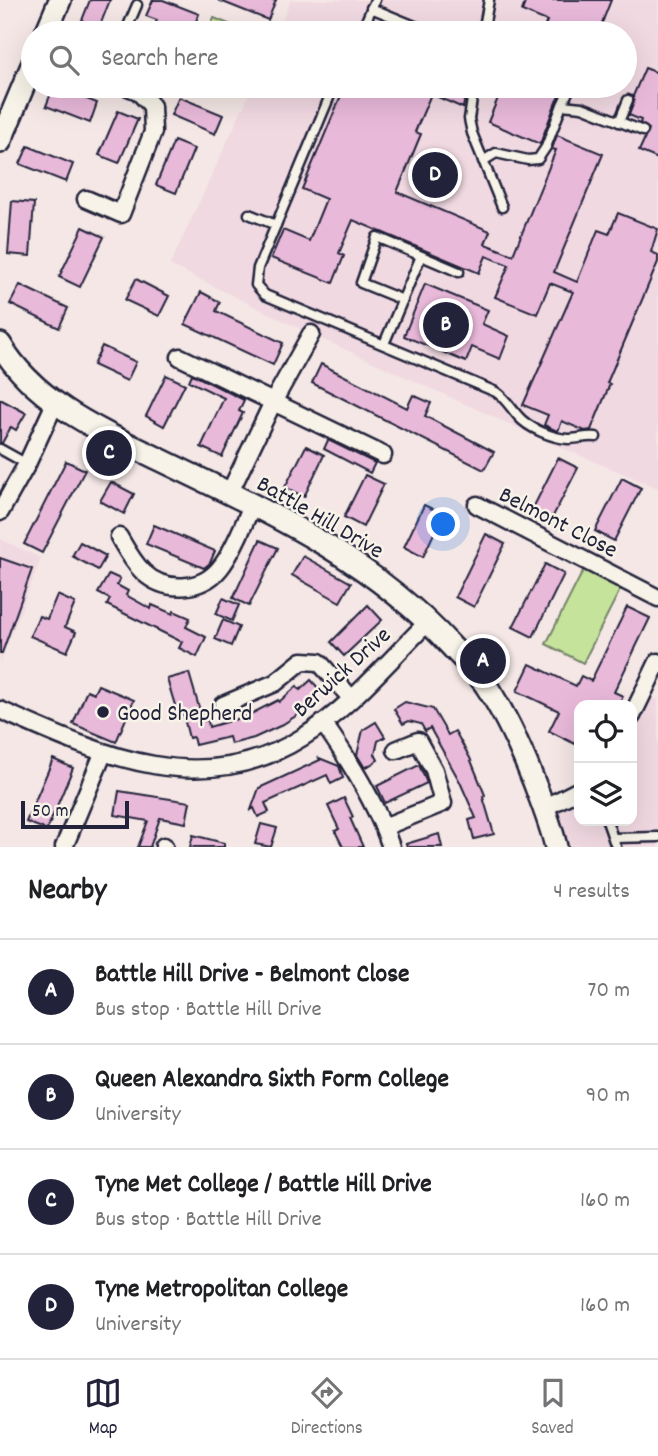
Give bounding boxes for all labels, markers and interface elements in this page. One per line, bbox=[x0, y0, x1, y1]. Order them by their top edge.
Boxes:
search box bbox=[21, 21, 637, 98]
icon: search bbox=[45, 41, 83, 79]
text: Search here bbox=[101, 41, 219, 78]
pin: D bbox=[412, 149, 458, 201]
pin: B bbox=[423, 299, 469, 351]
pin: C bbox=[86, 427, 132, 479]
street label: Battle Hill Drive bbox=[250, 468, 389, 569]
street label: Belmont Close bbox=[492, 479, 623, 568]
your location bbox=[426, 507, 460, 541]
street label: Berwick Drive bbox=[286, 620, 400, 727]
pin: A bbox=[460, 635, 506, 687]
place label: Good Shepherd bbox=[117, 698, 252, 732]
map controls bbox=[574, 700, 637, 826]
button: locate bbox=[574, 700, 637, 763]
marker: Good Shepherd bbox=[95, 704, 111, 720]
button: layers bbox=[574, 763, 637, 826]
scale bar bbox=[21, 798, 130, 830]
text: 50 m bbox=[32, 799, 69, 826]
text: Nearby bbox=[28, 871, 106, 914]
text: 4 results bbox=[553, 876, 630, 909]
text: Battle Hill Drive - Belmont Close bbox=[95, 957, 410, 994]
text: A bbox=[45, 975, 57, 1008]
text: 70 m bbox=[588, 975, 630, 1008]
text: Bus stop · Battle Hill Drive bbox=[95, 994, 322, 1027]
text: Queen Alexandra Sixth Form College bbox=[95, 1062, 449, 1099]
text: B bbox=[46, 1080, 56, 1113]
text: 90 m bbox=[586, 1080, 630, 1113]
text: University bbox=[95, 1099, 181, 1132]
text: Tyne Met College / Battle Hill Drive bbox=[95, 1167, 432, 1204]
text: C bbox=[45, 1185, 57, 1218]
text: 160 m bbox=[580, 1185, 630, 1218]
text: Bus stop · Battle Hill Drive bbox=[95, 1204, 322, 1237]
text: Tyne Metropolitan College bbox=[95, 1272, 348, 1309]
text: D bbox=[45, 1290, 57, 1323]
text: 160 m bbox=[580, 1290, 630, 1323]
text: University bbox=[95, 1309, 181, 1342]
tab: Map bbox=[84, 1374, 122, 1443]
tab: Directions bbox=[291, 1374, 363, 1443]
tab: Saved bbox=[531, 1374, 574, 1443]

